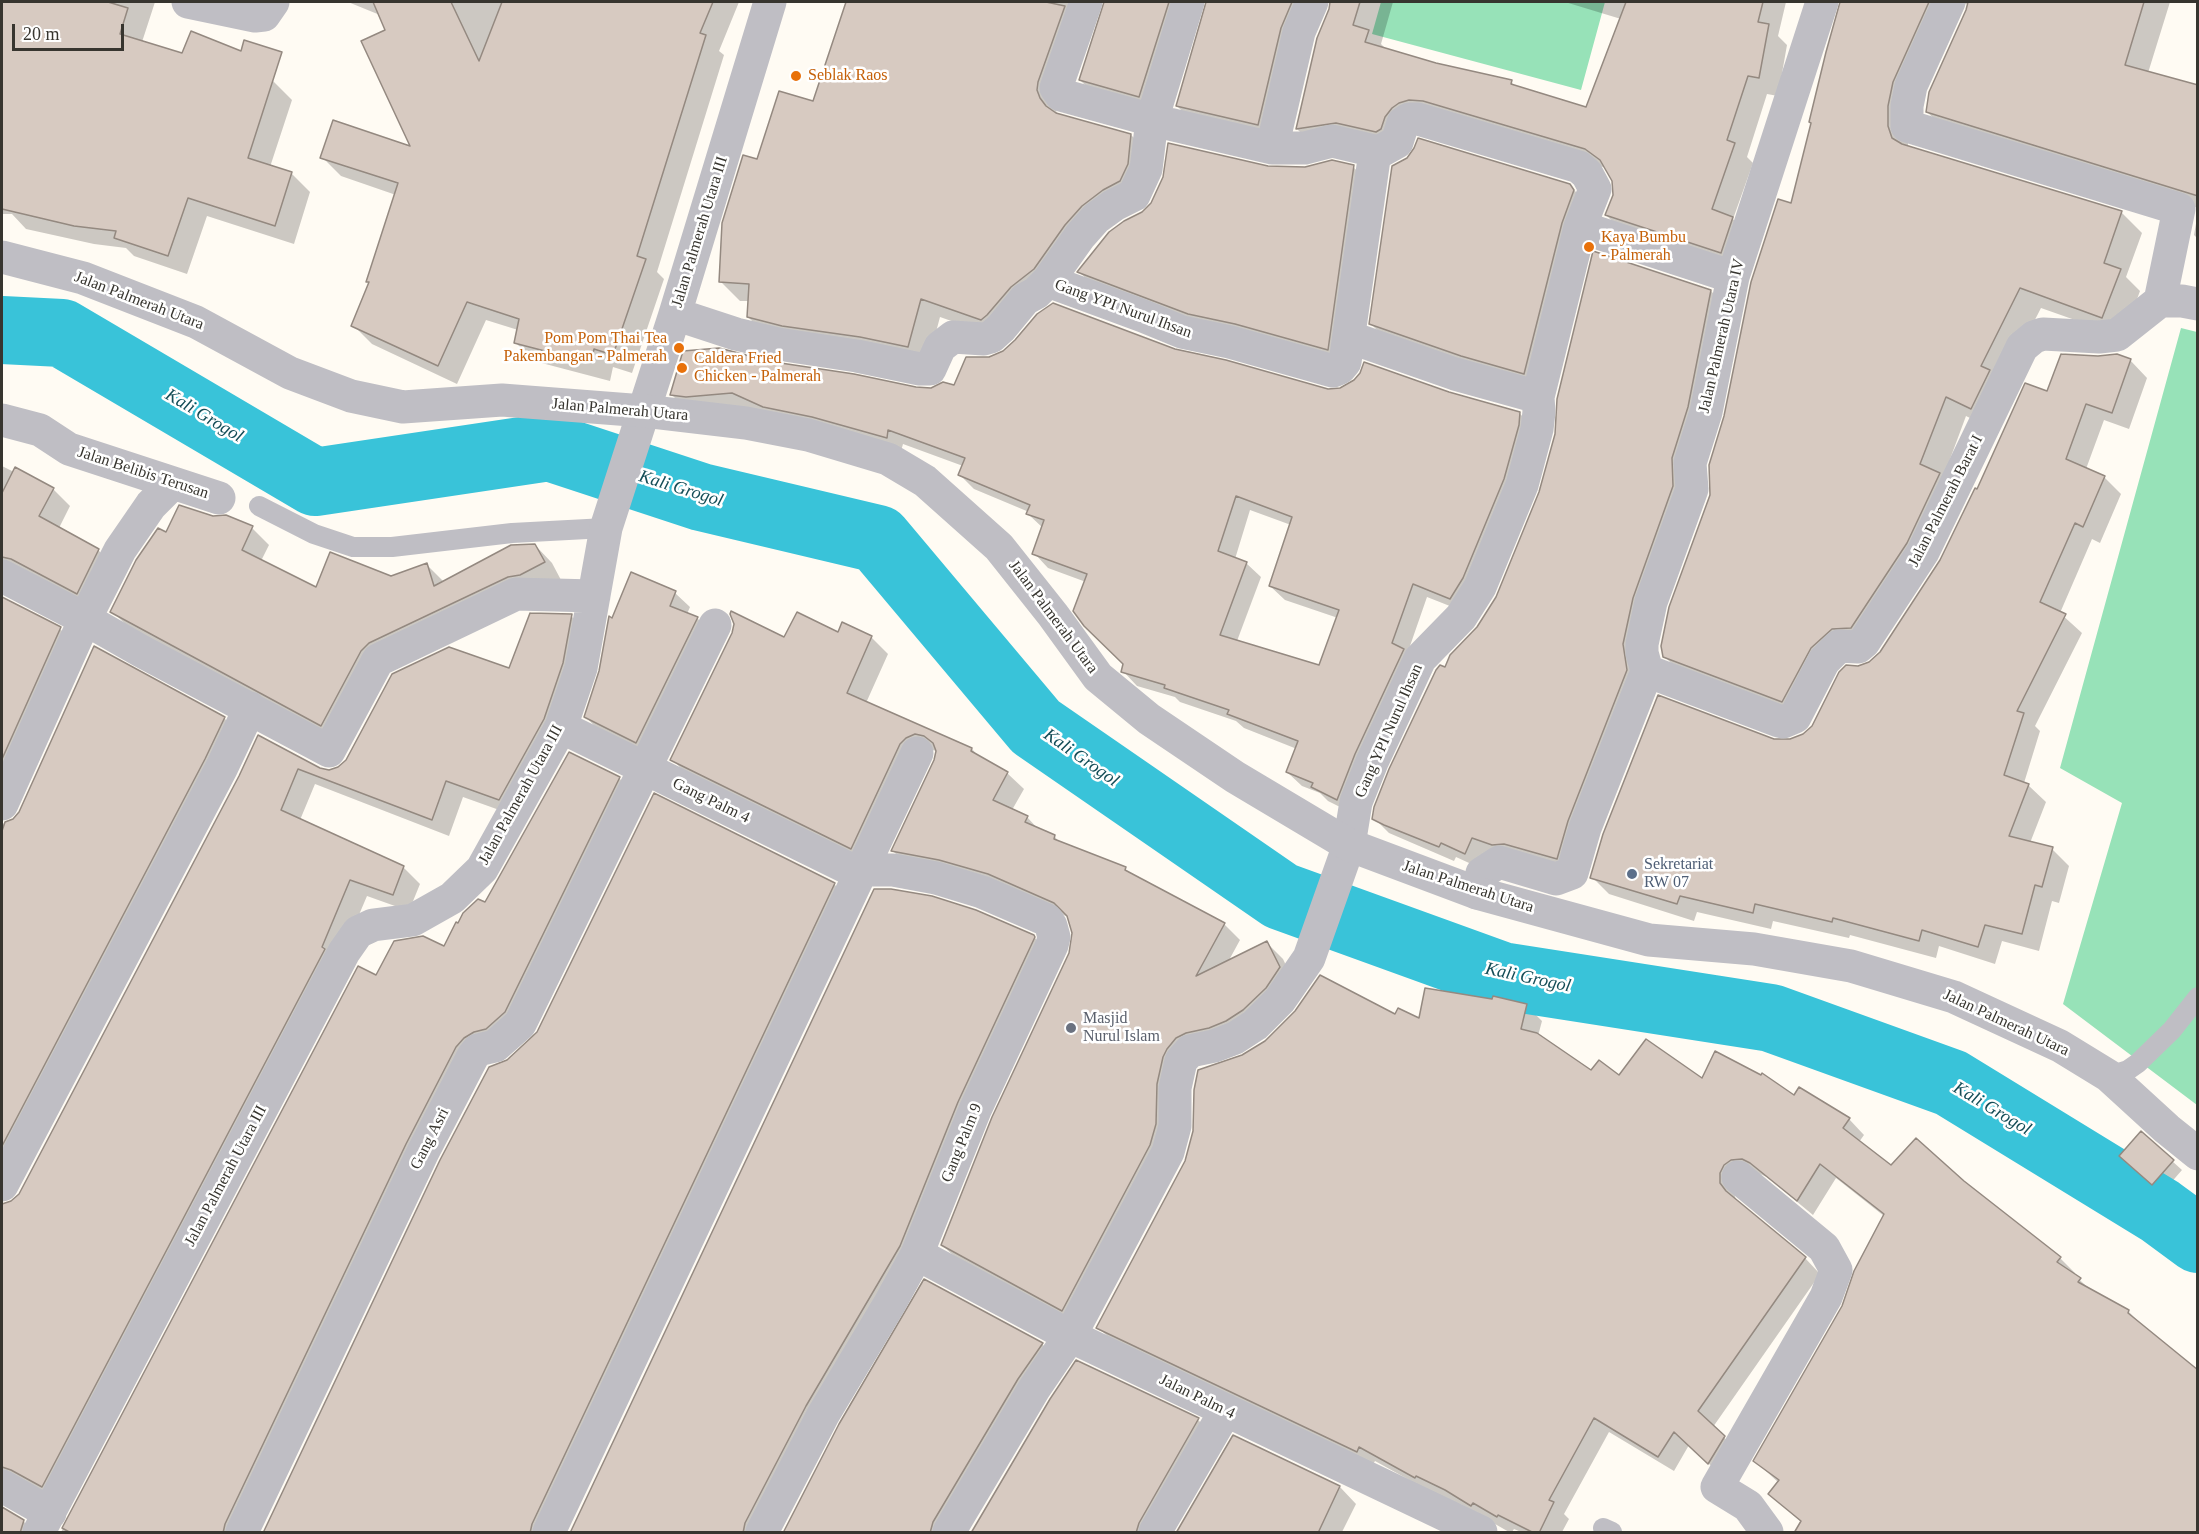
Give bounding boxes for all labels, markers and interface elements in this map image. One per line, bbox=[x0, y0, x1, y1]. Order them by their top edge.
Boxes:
scale bar bbox=[15, 12, 128, 50]
text: 20 m bbox=[23, 24, 60, 44]
place label: Seblak Raos bbox=[808, 66, 888, 86]
marker: Seblak Raos bbox=[789, 69, 803, 83]
street label: Jalan Palmerah Utara III bbox=[668, 154, 732, 310]
place label: Kaya Bumbu - Palmerah bbox=[1601, 228, 1686, 266]
marker: Kaya Bumbu - Palmerah bbox=[1582, 240, 1596, 254]
street label: Jalan Palmerah Utara IV bbox=[1695, 257, 1749, 415]
street label: Jalan Palmerah Utara bbox=[72, 268, 206, 334]
street label: Gang YPI Nurul Ihsan bbox=[1052, 275, 1194, 343]
place label: Pom Pom Thai Tea Pakembangan - Palmerah bbox=[504, 329, 667, 367]
marker: Pom Pom Thai Tea Pakembangan - Palmerah bbox=[672, 341, 686, 355]
place label: Caldera Fried Chicken - Palmerah bbox=[694, 349, 821, 387]
marker: Caldera Fried Chicken - Palmerah bbox=[675, 361, 689, 375]
water label: Kali Grogol bbox=[161, 384, 247, 448]
street label: Jalan Palmerah Utara bbox=[551, 394, 689, 426]
street label: Jalan Palmerah Barat I bbox=[1904, 432, 1988, 570]
street label: Jalan Belibis Terusan bbox=[75, 443, 211, 503]
water label: Kali Grogol bbox=[636, 466, 726, 512]
street label: Jalan Palmerah Utara bbox=[1004, 557, 1102, 677]
street label: Gang YPI Nurul Ihsan bbox=[1351, 661, 1427, 801]
street label: Jalan Palmerah Utara III bbox=[475, 722, 567, 868]
water label: Kali Grogol bbox=[1039, 724, 1123, 792]
street label: Gang Palm 4 bbox=[669, 774, 753, 828]
place label: Sekretariat RW 07 bbox=[1644, 855, 1713, 893]
street label: Jalan Palmerah Utara bbox=[1400, 857, 1536, 917]
marker: Sekretariat RW 07 bbox=[1625, 867, 1639, 881]
water label: Kali Grogol bbox=[1483, 958, 1573, 998]
street label: Jalan Palmerah Utara bbox=[1940, 985, 2072, 1061]
place label: Masjid Nurul Islam bbox=[1083, 1009, 1160, 1047]
marker: Masjid Nurul Islam bbox=[1064, 1021, 1078, 1035]
water label: Kali Grogol bbox=[1949, 1077, 2035, 1141]
street label: Gang Palm 9 bbox=[937, 1101, 987, 1185]
street label: Jalan Palmerah Utara III bbox=[181, 1102, 271, 1250]
street label: Gang Asri bbox=[406, 1105, 454, 1173]
street label: Jalan Palm 4 bbox=[1156, 1370, 1238, 1424]

